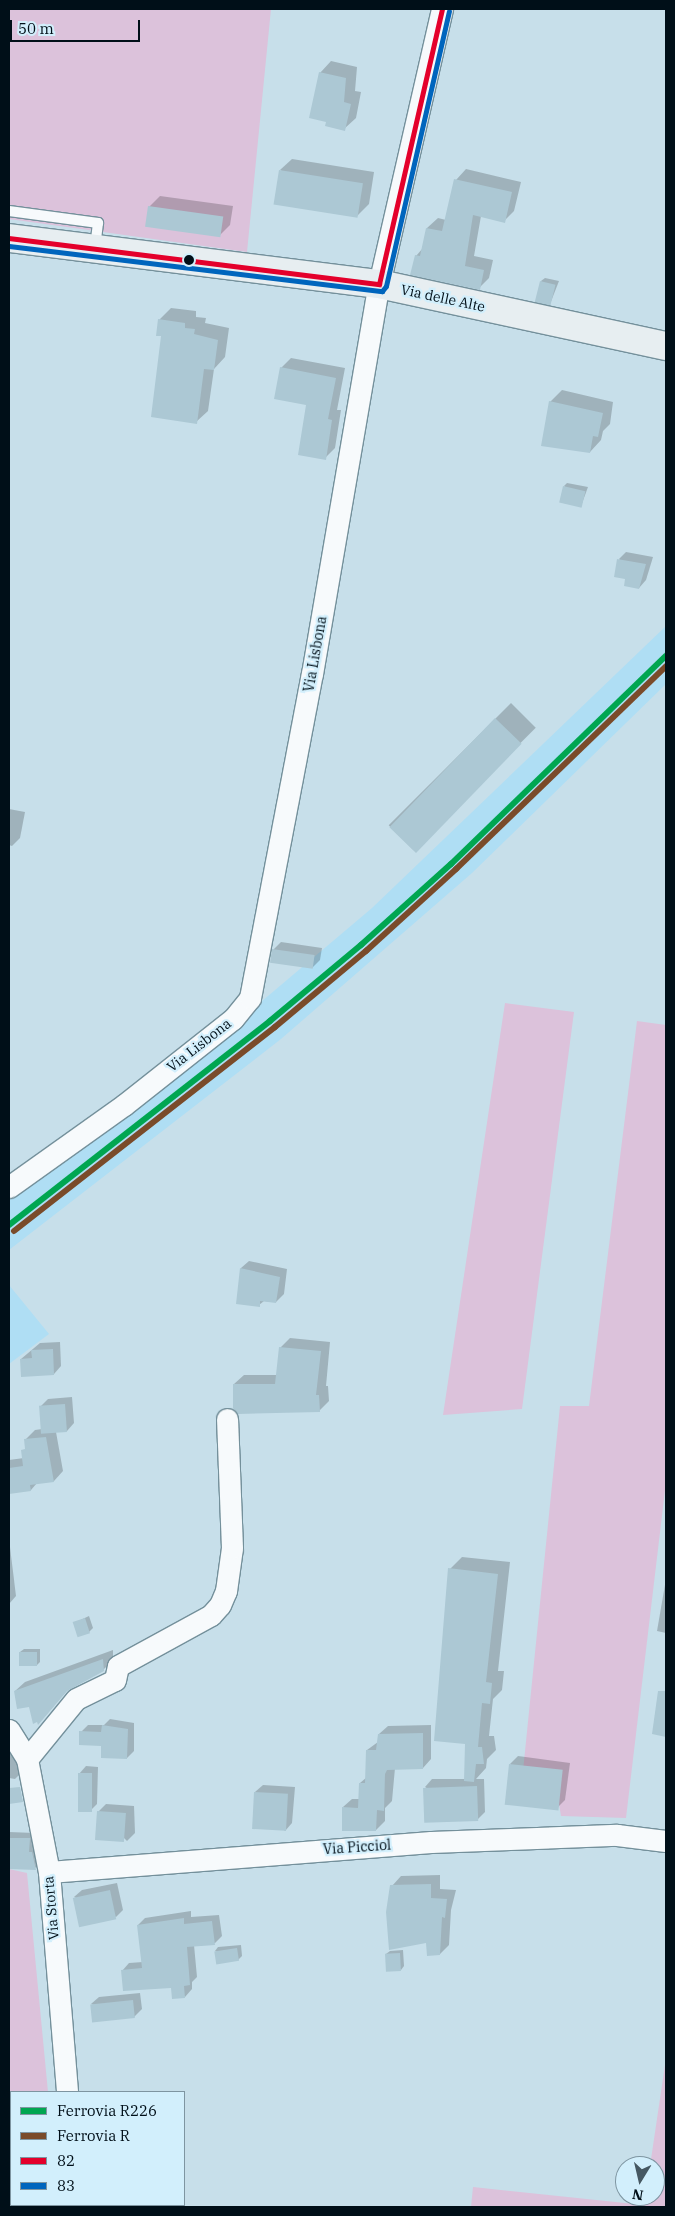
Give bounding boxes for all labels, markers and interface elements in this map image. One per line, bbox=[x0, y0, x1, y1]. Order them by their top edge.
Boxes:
scale bar bbox=[12, 10, 142, 42]
text: 50 m bbox=[18, 19, 54, 38]
unlabelled marker bbox=[184, 255, 194, 265]
street label: Via delle Alte bbox=[399, 281, 487, 315]
street label: Via Lisbona bbox=[300, 615, 330, 693]
street label: Via Lisbona bbox=[164, 1015, 234, 1075]
street label: Via Picciol bbox=[322, 1836, 392, 1858]
street label: Via Storta bbox=[40, 1875, 62, 1941]
legend bbox=[10, 2091, 185, 2206]
text: Ferrovia R226 bbox=[57, 2101, 157, 2120]
text: Ferrovia R bbox=[57, 2126, 130, 2145]
text: 82 bbox=[57, 2151, 75, 2170]
north arrow bbox=[615, 2156, 665, 2206]
text: 83 bbox=[57, 2176, 75, 2195]
text: N bbox=[631, 2185, 645, 2205]

